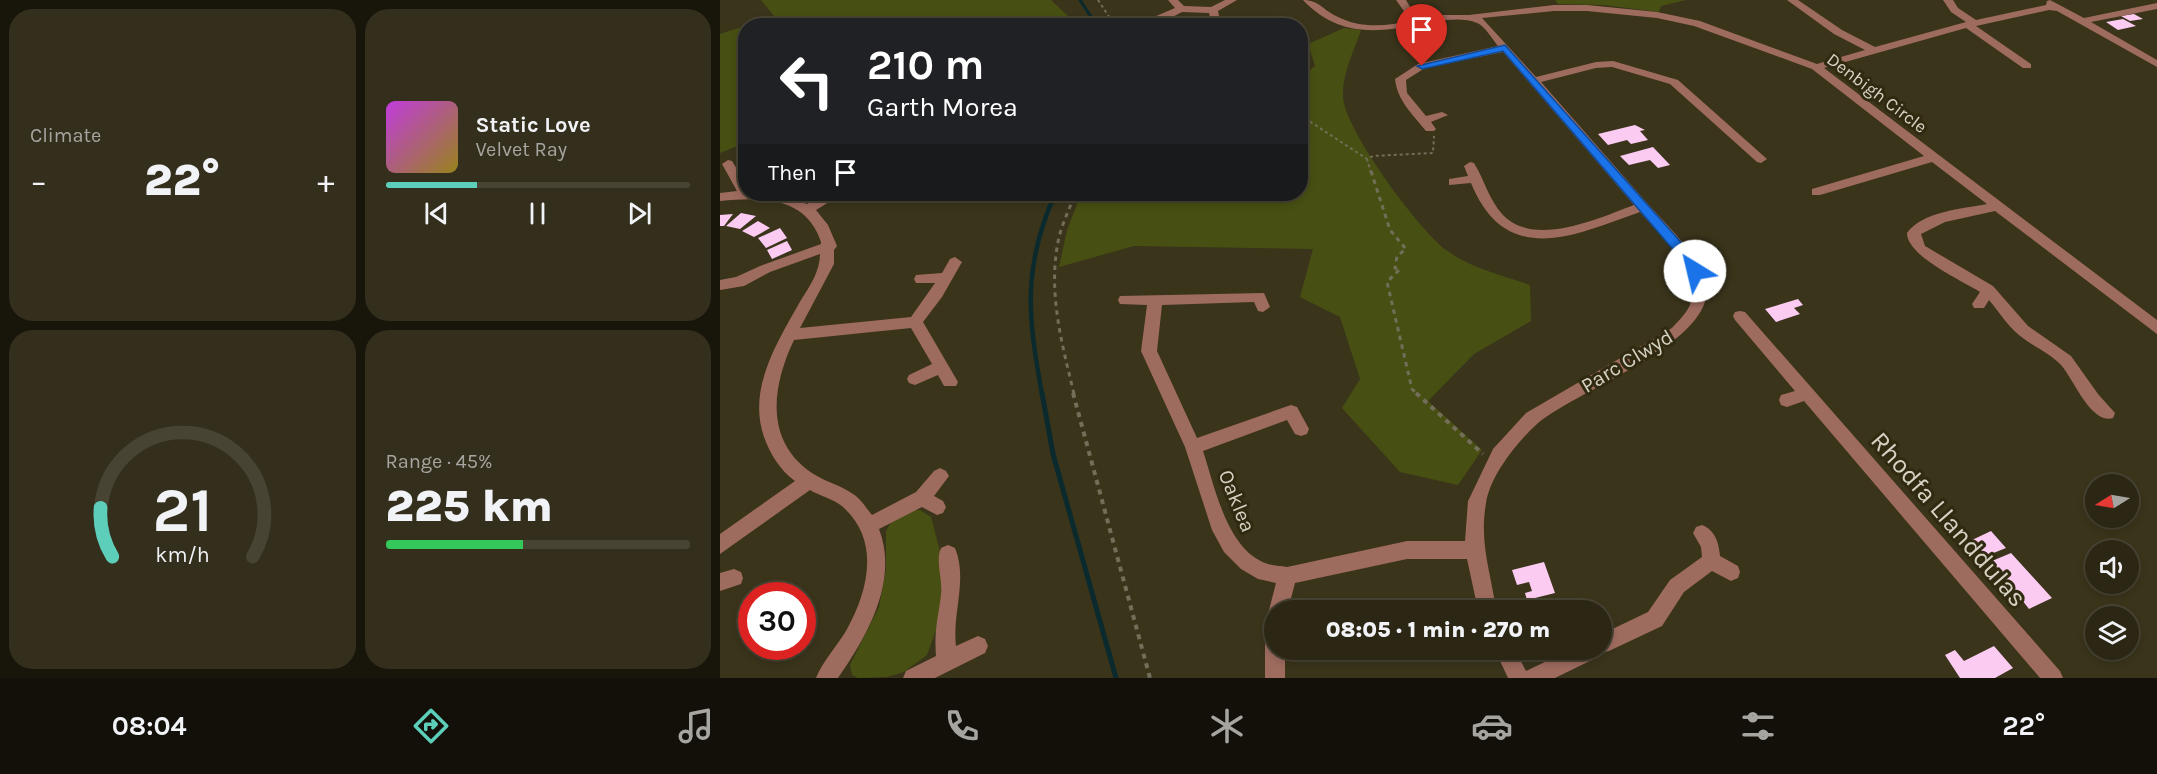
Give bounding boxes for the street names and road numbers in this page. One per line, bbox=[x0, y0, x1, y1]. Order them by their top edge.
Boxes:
street label: Denbigh Circle bbox=[1823, 48, 1931, 138]
street label: Parc Clwyd bbox=[1577, 324, 1677, 398]
street label: Rhodfa Llanddulas bbox=[1864, 425, 2033, 613]
street label: Oaklea bbox=[1214, 466, 1260, 536]

